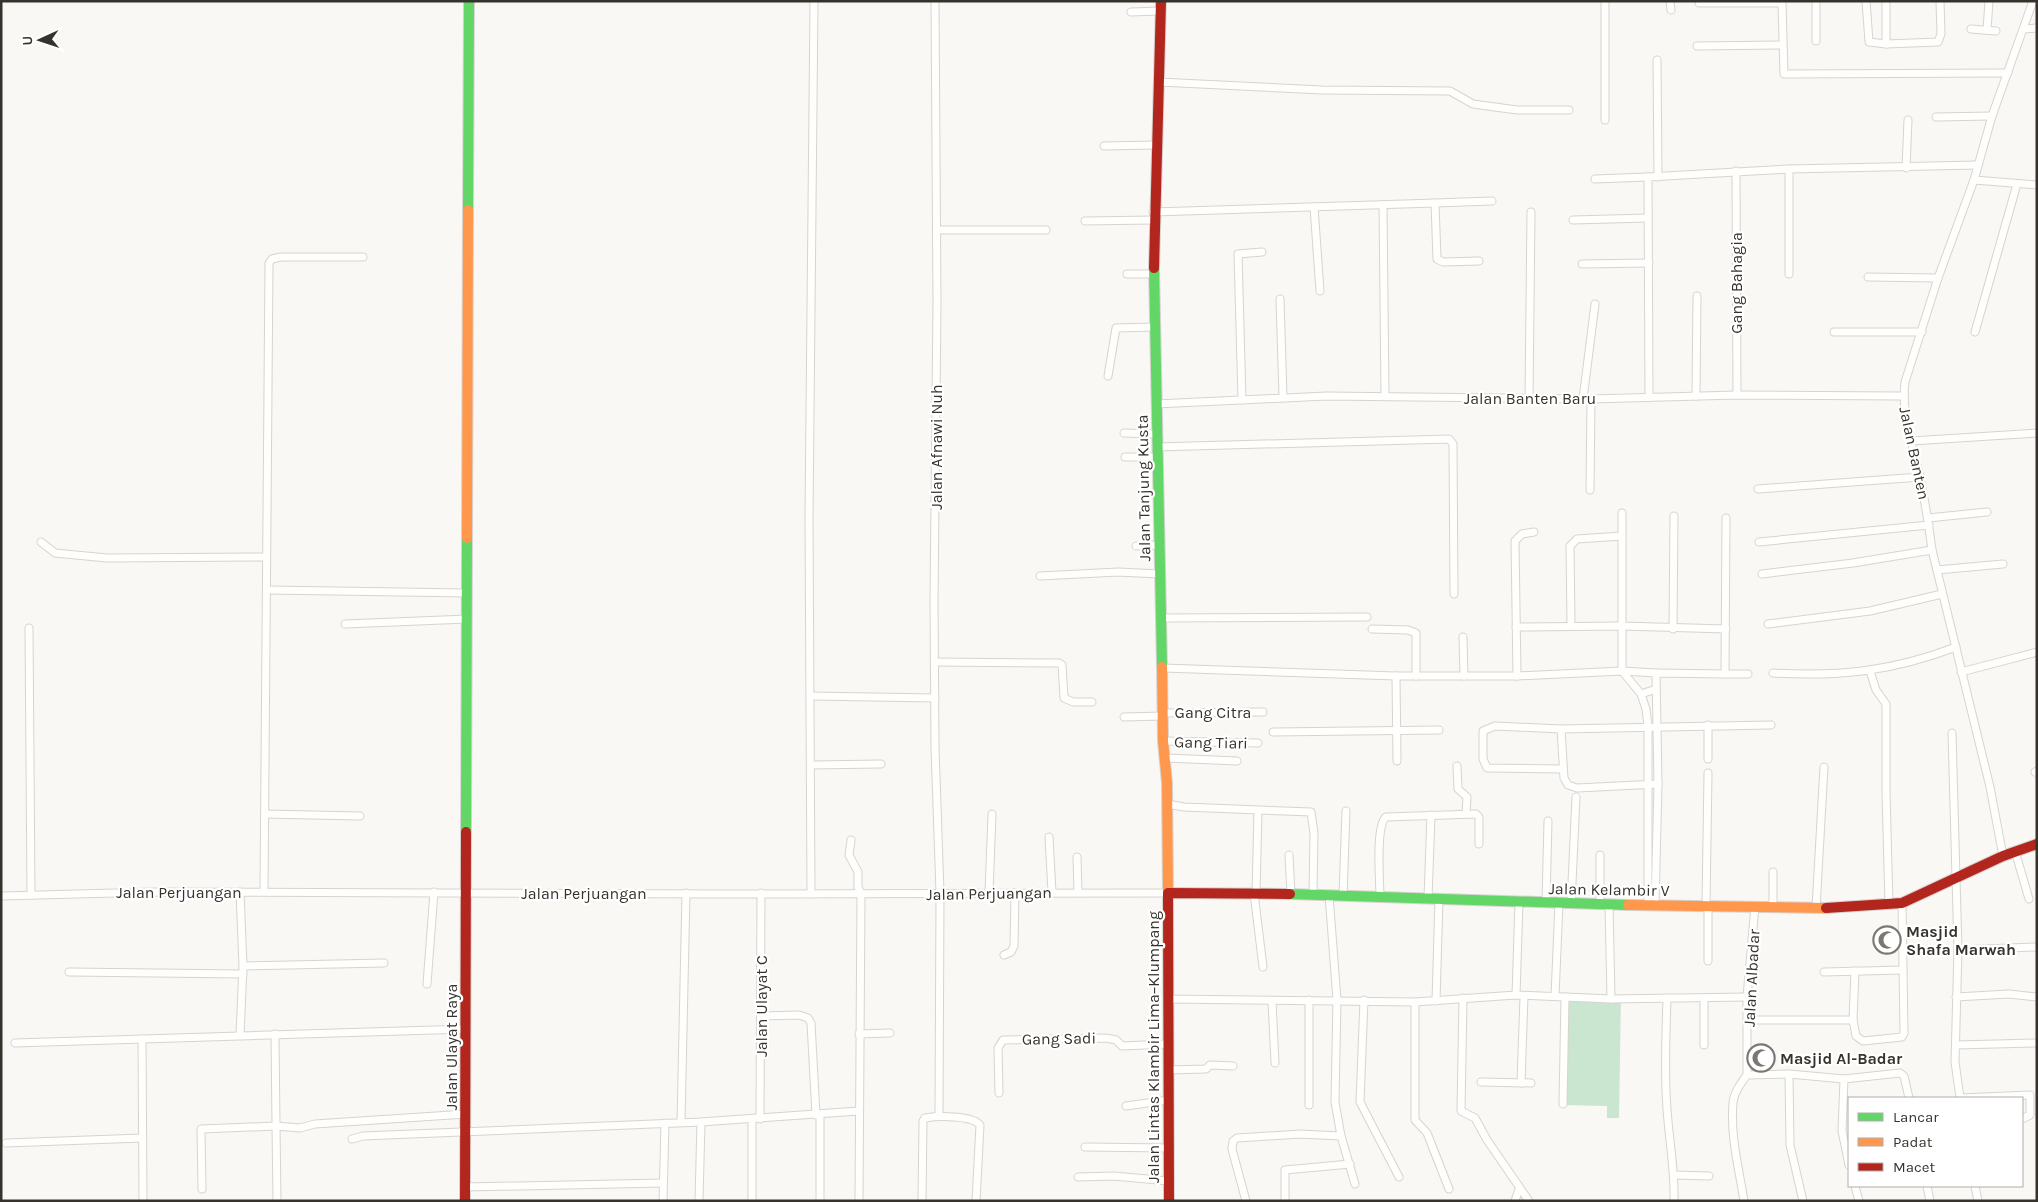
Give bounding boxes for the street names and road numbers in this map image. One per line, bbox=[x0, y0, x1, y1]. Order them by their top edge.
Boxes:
street label: Gang Bahagia bbox=[1727, 232, 1746, 334]
street label: Jalan Afnawi Nuh bbox=[927, 384, 946, 510]
street label: Jalan Banten Baru bbox=[1464, 389, 1596, 408]
street label: Jalan Banten bbox=[1895, 405, 1934, 501]
street label: Jalan Tanjung Kusta bbox=[1133, 414, 1154, 562]
street label: Gang Citra bbox=[1175, 703, 1251, 722]
street label: Gang Tiari bbox=[1174, 732, 1248, 753]
street label: Jalan Kelambir V bbox=[1548, 879, 1670, 900]
street label: Jalan Perjuangan bbox=[116, 883, 242, 902]
street label: Jalan Perjuangan bbox=[926, 883, 1052, 904]
street label: Jalan Perjuangan bbox=[521, 884, 647, 903]
street label: Jalan Lintas Klambir Lima–Klumpang bbox=[1144, 911, 1163, 1183]
street label: Jalan Albadar bbox=[1739, 928, 1764, 1027]
street label: Jalan Ulayat C bbox=[752, 955, 771, 1057]
street label: Jalan Ulayat Raya bbox=[442, 984, 461, 1110]
street label: Gang Sadi bbox=[1022, 1028, 1096, 1049]

